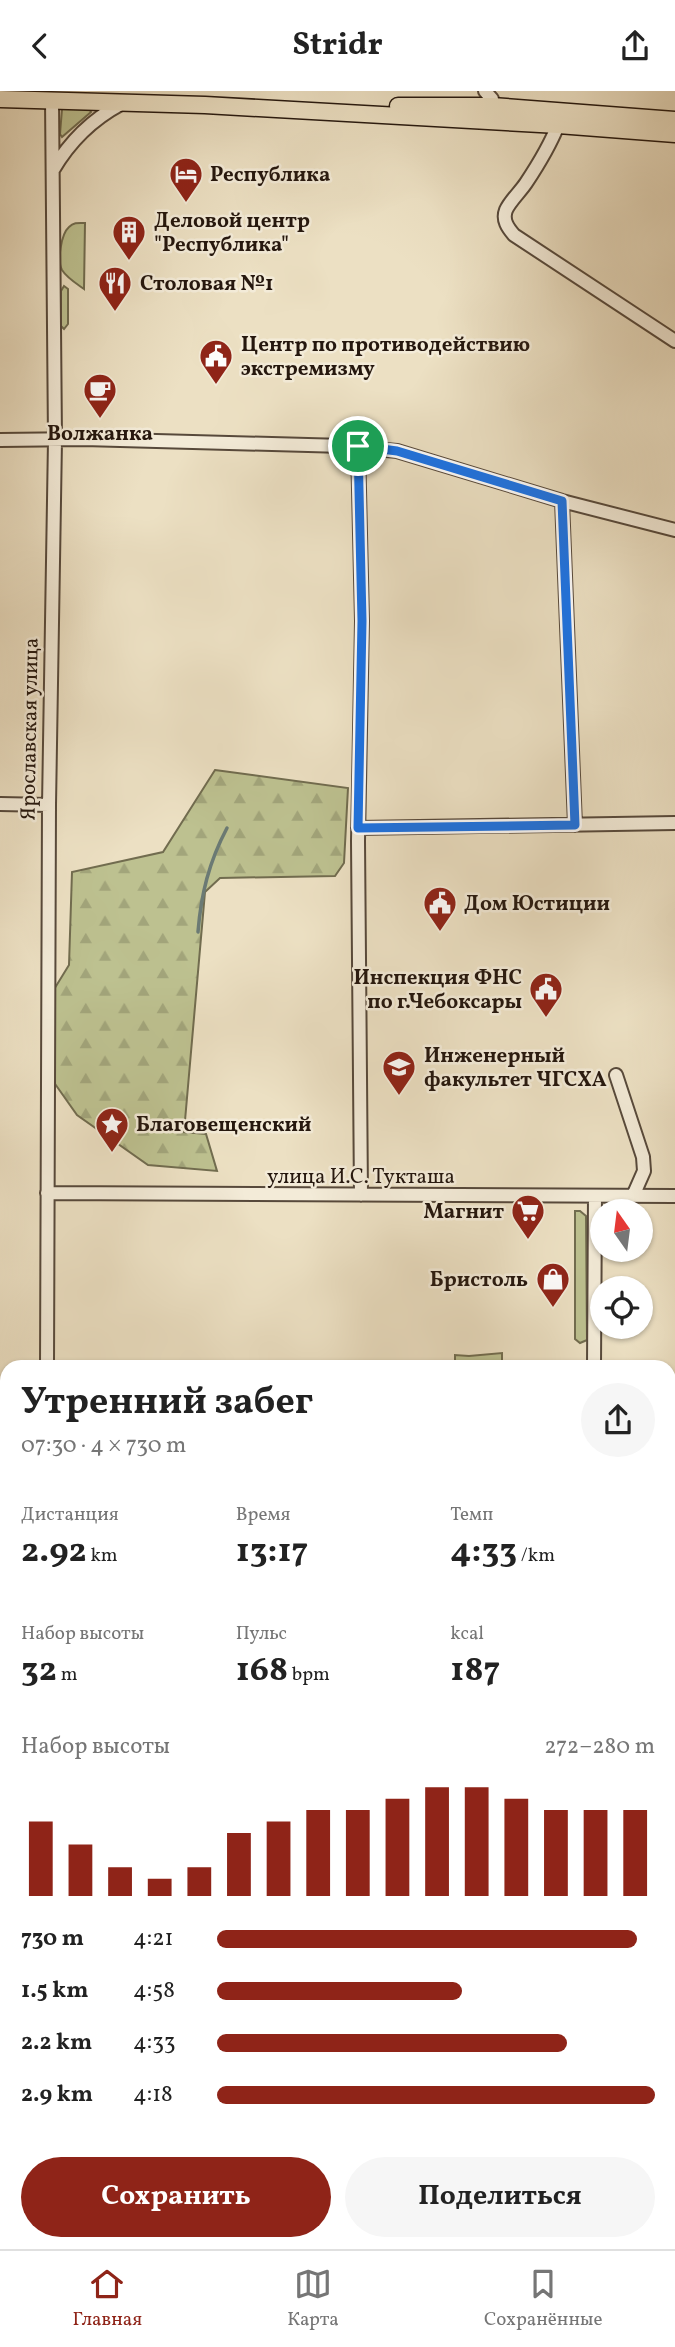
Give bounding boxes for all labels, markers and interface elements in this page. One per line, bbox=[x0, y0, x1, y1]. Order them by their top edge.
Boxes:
text: Stridr bbox=[292, 24, 383, 68]
icon: back bbox=[21, 27, 59, 65]
icon: share bbox=[616, 27, 654, 65]
hotel icon: Республика bbox=[167, 155, 205, 204]
place label: Республика bbox=[210, 161, 330, 190]
place label: Деловой центр "Республика" bbox=[154, 207, 310, 260]
building icon: Деловой центр "Республика" bbox=[110, 213, 148, 262]
restaurant icon: Столовая №1 bbox=[96, 264, 134, 313]
place label: Столовая №1 bbox=[140, 270, 273, 299]
place label: Центр по противодействию экстремизму bbox=[241, 331, 530, 384]
public building icon: Центр по противодействию экстремизму bbox=[197, 337, 235, 386]
cafe icon: Волжанка bbox=[81, 371, 119, 420]
pin bbox=[328, 416, 388, 476]
place label: Волжанка bbox=[47, 420, 153, 449]
icon: arrive bbox=[339, 427, 377, 465]
street label: Ярославская улица bbox=[14, 637, 47, 821]
public building icon: Дом Юстиции bbox=[421, 884, 459, 933]
place label: Дом Юстиции bbox=[464, 890, 610, 919]
place label: Инспекция ФНС по г.Чебоксары bbox=[353, 964, 522, 1017]
public building icon: Инспекция ФНС по г.Чебоксары bbox=[527, 970, 565, 1019]
place label: Инженерный факультет ЧГСХА bbox=[424, 1042, 607, 1095]
school or university icon: Инженерный факультет ЧГСХА bbox=[380, 1048, 418, 1097]
place icon: Благовещенский bbox=[93, 1105, 131, 1154]
place label: Благовещенский bbox=[136, 1111, 311, 1140]
street label: улица И.С. Тукташа bbox=[267, 1163, 455, 1192]
supermarket icon: Магнит bbox=[509, 1192, 547, 1241]
place label: Магнит bbox=[424, 1198, 504, 1227]
north arrow bbox=[590, 1199, 653, 1262]
map controls bbox=[590, 1199, 653, 1339]
shop icon: Бристоль bbox=[534, 1260, 572, 1309]
place label: Бристоль bbox=[430, 1266, 528, 1295]
button: locate bbox=[590, 1276, 653, 1339]
text: Утренний забег bbox=[21, 1377, 313, 1430]
button: share bbox=[581, 1383, 655, 1457]
text: 07:30 · 4 × 730 m bbox=[21, 1430, 186, 1462]
text: Дистанция bbox=[21, 1502, 119, 1528]
text: Время bbox=[236, 1502, 290, 1528]
text: Темп bbox=[450, 1502, 493, 1528]
text: 2.92 bbox=[21, 1528, 87, 1576]
text: 13:17 bbox=[236, 1528, 308, 1576]
text: 4:33 bbox=[450, 1528, 517, 1576]
text: km bbox=[87, 1543, 118, 1569]
text: /km bbox=[517, 1543, 555, 1569]
text: Набор высоты bbox=[21, 1621, 144, 1647]
text: Пульс bbox=[236, 1621, 287, 1647]
text: kcal bbox=[450, 1621, 484, 1647]
text: 32 bbox=[21, 1647, 57, 1695]
text: 168 bbox=[236, 1647, 288, 1695]
text: 187 bbox=[450, 1647, 500, 1695]
text: m bbox=[57, 1662, 78, 1688]
text: bpm bbox=[288, 1662, 330, 1688]
text: Набор высоты bbox=[21, 1731, 170, 1763]
text: 272–280 m bbox=[544, 1731, 655, 1763]
text: 730 m bbox=[21, 1923, 84, 1955]
text: 4:21 bbox=[133, 1923, 173, 1955]
text: 1.5 km bbox=[21, 1975, 88, 2007]
text: 4:58 bbox=[133, 1975, 175, 2007]
text: 2.2 km bbox=[21, 2027, 92, 2059]
text: 4:33 bbox=[133, 2027, 176, 2059]
text: 2.9 km bbox=[21, 2079, 93, 2111]
text: 4:18 bbox=[133, 2079, 173, 2111]
button: Сохранить bbox=[21, 2157, 331, 2237]
button: Поделиться bbox=[345, 2157, 655, 2237]
tab: Главная bbox=[73, 2265, 142, 2333]
tab: Карта bbox=[287, 2265, 339, 2333]
tab: Сохранённые bbox=[484, 2265, 602, 2333]

